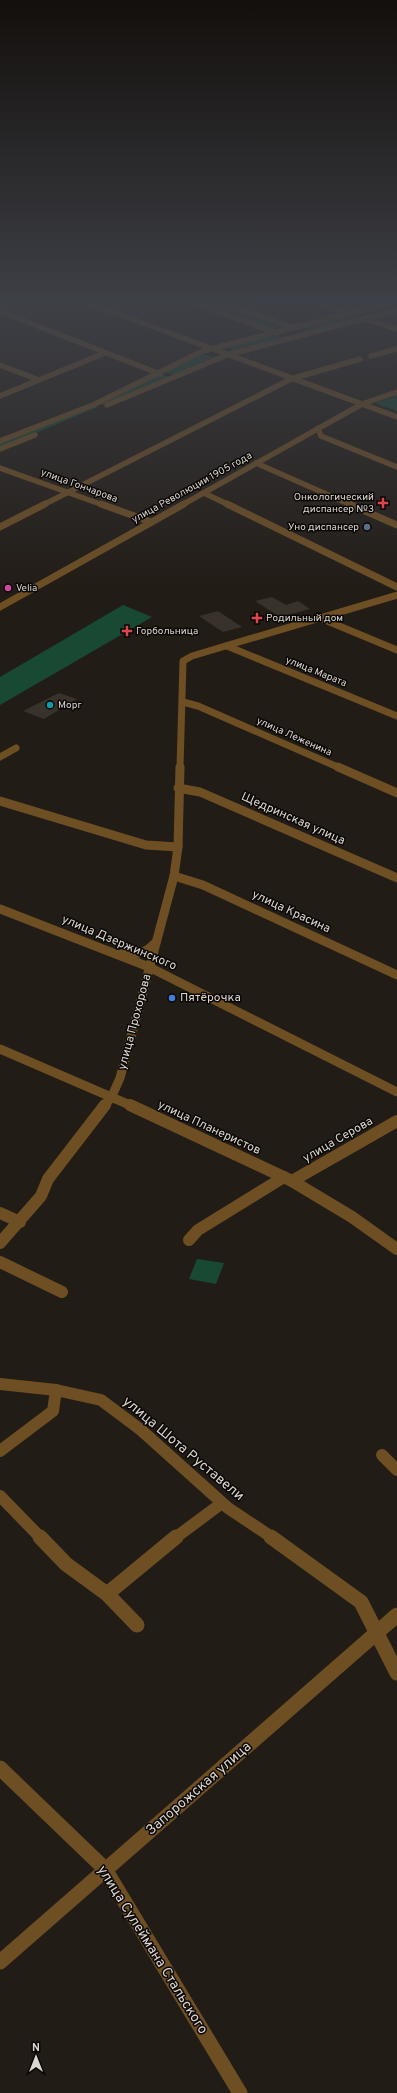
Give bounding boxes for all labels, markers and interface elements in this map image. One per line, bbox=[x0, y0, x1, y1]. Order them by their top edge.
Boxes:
street label: улица Революции 1905 года bbox=[130, 449, 254, 527]
street label: улица Гончарова bbox=[39, 466, 119, 506]
place label: Онкологический диспансер №3 bbox=[294, 491, 374, 516]
marker: Онкологический диспансер №3 bbox=[377, 497, 389, 509]
place label: Уно диспансер bbox=[288, 521, 359, 534]
marker: Уно диспансер bbox=[362, 522, 372, 532]
place label: Velia bbox=[16, 582, 37, 595]
marker: Velia bbox=[3, 583, 13, 593]
marker: Родильный дом bbox=[251, 612, 263, 624]
place label: Родильный дом bbox=[266, 612, 343, 625]
marker: Горбольница bbox=[121, 625, 133, 637]
place label: Горбольница bbox=[136, 625, 198, 638]
street label: улица Марата bbox=[283, 654, 349, 690]
place label: Морг bbox=[58, 699, 82, 712]
marker: Морг bbox=[45, 700, 55, 710]
street label: улица Леженина bbox=[254, 715, 334, 759]
street label: Щедринская улица bbox=[239, 789, 347, 849]
street label: улица Красина bbox=[249, 887, 333, 937]
street label: улица Дзержинского bbox=[59, 912, 179, 975]
street label: улица Прохорова bbox=[115, 972, 155, 1072]
place label: Пятёрочка bbox=[180, 990, 241, 1006]
marker: Пятёрочка bbox=[167, 993, 177, 1003]
street label: улица Планеристов bbox=[155, 1097, 263, 1159]
street label: улица Серова bbox=[300, 1113, 376, 1167]
street label: улица Шота Руставели bbox=[119, 1393, 247, 1505]
street label: Запорожская улица bbox=[143, 1739, 255, 1839]
street label: улица Сулеймана Стальского bbox=[93, 1863, 211, 2038]
north arrow bbox=[16, 2037, 56, 2077]
text: N bbox=[32, 2041, 40, 2055]

